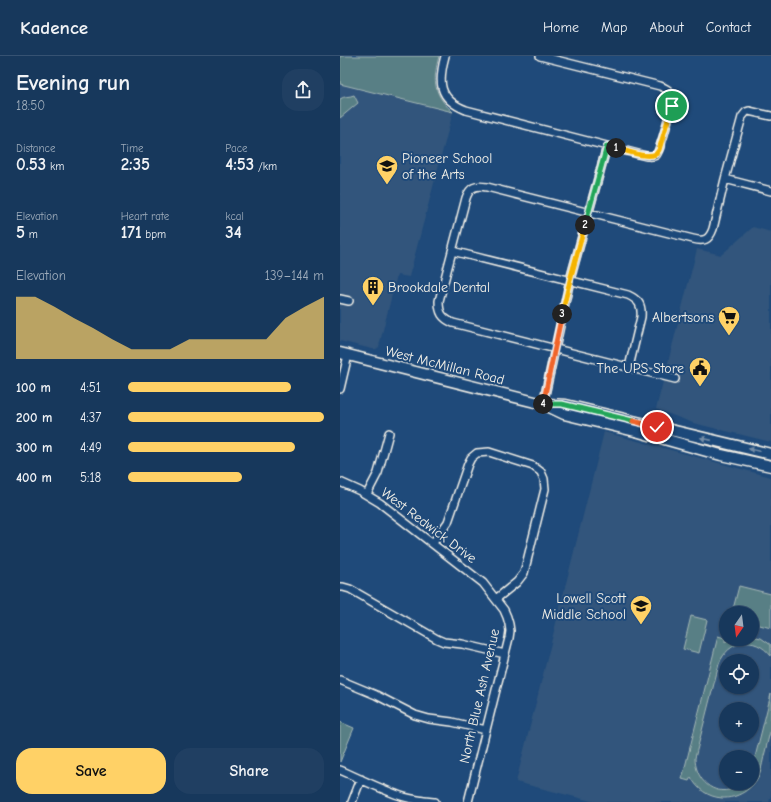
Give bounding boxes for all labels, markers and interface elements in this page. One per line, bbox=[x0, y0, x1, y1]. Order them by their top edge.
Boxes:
text: Kadence bbox=[20, 17, 88, 39]
text: Home bbox=[543, 19, 579, 36]
text: Map bbox=[601, 19, 627, 36]
text: About bbox=[649, 19, 684, 36]
text: Contact bbox=[706, 19, 751, 36]
button: share bbox=[282, 69, 324, 111]
text: Evening run bbox=[16, 70, 130, 96]
pin bbox=[655, 89, 689, 123]
icon: arrive bbox=[661, 95, 683, 117]
text: 18:50 bbox=[16, 98, 45, 113]
pin: 1 bbox=[606, 138, 626, 158]
text: 1 bbox=[614, 141, 618, 154]
text: Distance bbox=[16, 142, 55, 155]
text: Time bbox=[121, 142, 144, 155]
text: Pace bbox=[225, 142, 248, 155]
place label: Pioneer School of the Arts bbox=[402, 150, 492, 183]
school or university icon: Pioneer School of the Arts bbox=[374, 153, 400, 186]
text: 0.53 bbox=[16, 155, 46, 174]
text: 2:35 bbox=[121, 155, 150, 174]
text: 4:53 bbox=[225, 155, 254, 174]
text: km bbox=[46, 160, 64, 173]
text: /km bbox=[254, 160, 277, 173]
text: Elevation bbox=[16, 210, 58, 223]
text: Heart rate bbox=[121, 210, 169, 223]
text: kcal bbox=[225, 210, 244, 223]
pin: 2 bbox=[575, 215, 595, 235]
text: 2 bbox=[582, 218, 588, 231]
text: 5 bbox=[16, 223, 25, 242]
text: 171 bbox=[121, 223, 142, 242]
text: 34 bbox=[225, 223, 242, 242]
text: m bbox=[25, 228, 38, 241]
text: bpm bbox=[142, 228, 166, 241]
text: Elevation bbox=[16, 268, 66, 283]
text: 139–144 m bbox=[265, 268, 324, 283]
building icon: Brookdale Dental bbox=[360, 274, 386, 307]
place label: Brookdale Dental bbox=[388, 279, 490, 296]
pin: 3 bbox=[552, 304, 572, 324]
supermarket icon: Albertsons bbox=[716, 304, 742, 337]
text: 3 bbox=[559, 307, 565, 320]
place label: Albertsons bbox=[652, 309, 714, 326]
street label: West McMillan Road bbox=[384, 342, 506, 389]
public building icon: The UPS Store bbox=[687, 355, 713, 388]
place label: The UPS Store bbox=[597, 360, 684, 377]
text: 100 m bbox=[16, 380, 51, 395]
text: 4:51 bbox=[80, 380, 101, 395]
pin: 4 bbox=[533, 394, 553, 414]
text: 4 bbox=[540, 397, 546, 410]
text: 200 m bbox=[16, 410, 52, 425]
text: 4:37 bbox=[80, 410, 101, 425]
pin bbox=[640, 410, 674, 444]
icon: check bbox=[646, 416, 668, 438]
one-way arrow bbox=[700, 436, 712, 442]
text: 300 m bbox=[16, 440, 52, 455]
text: 4:49 bbox=[80, 440, 102, 455]
one-way arrow bbox=[748, 447, 760, 453]
text: 400 m bbox=[16, 470, 52, 485]
text: 5:18 bbox=[80, 470, 101, 485]
street label: West Redwick Drive bbox=[378, 484, 480, 567]
place label: Lowell Scott Middle School bbox=[542, 590, 627, 623]
school or university icon: Lowell Scott Middle School bbox=[628, 593, 654, 626]
north arrow bbox=[719, 606, 759, 646]
map controls bbox=[719, 606, 759, 790]
street label: North Blue Ash Avenue bbox=[456, 627, 503, 765]
button: locate bbox=[719, 654, 759, 694]
button: + bbox=[719, 702, 759, 742]
button: Save bbox=[16, 748, 166, 794]
button: Share bbox=[174, 748, 324, 794]
button: − bbox=[719, 750, 759, 790]

